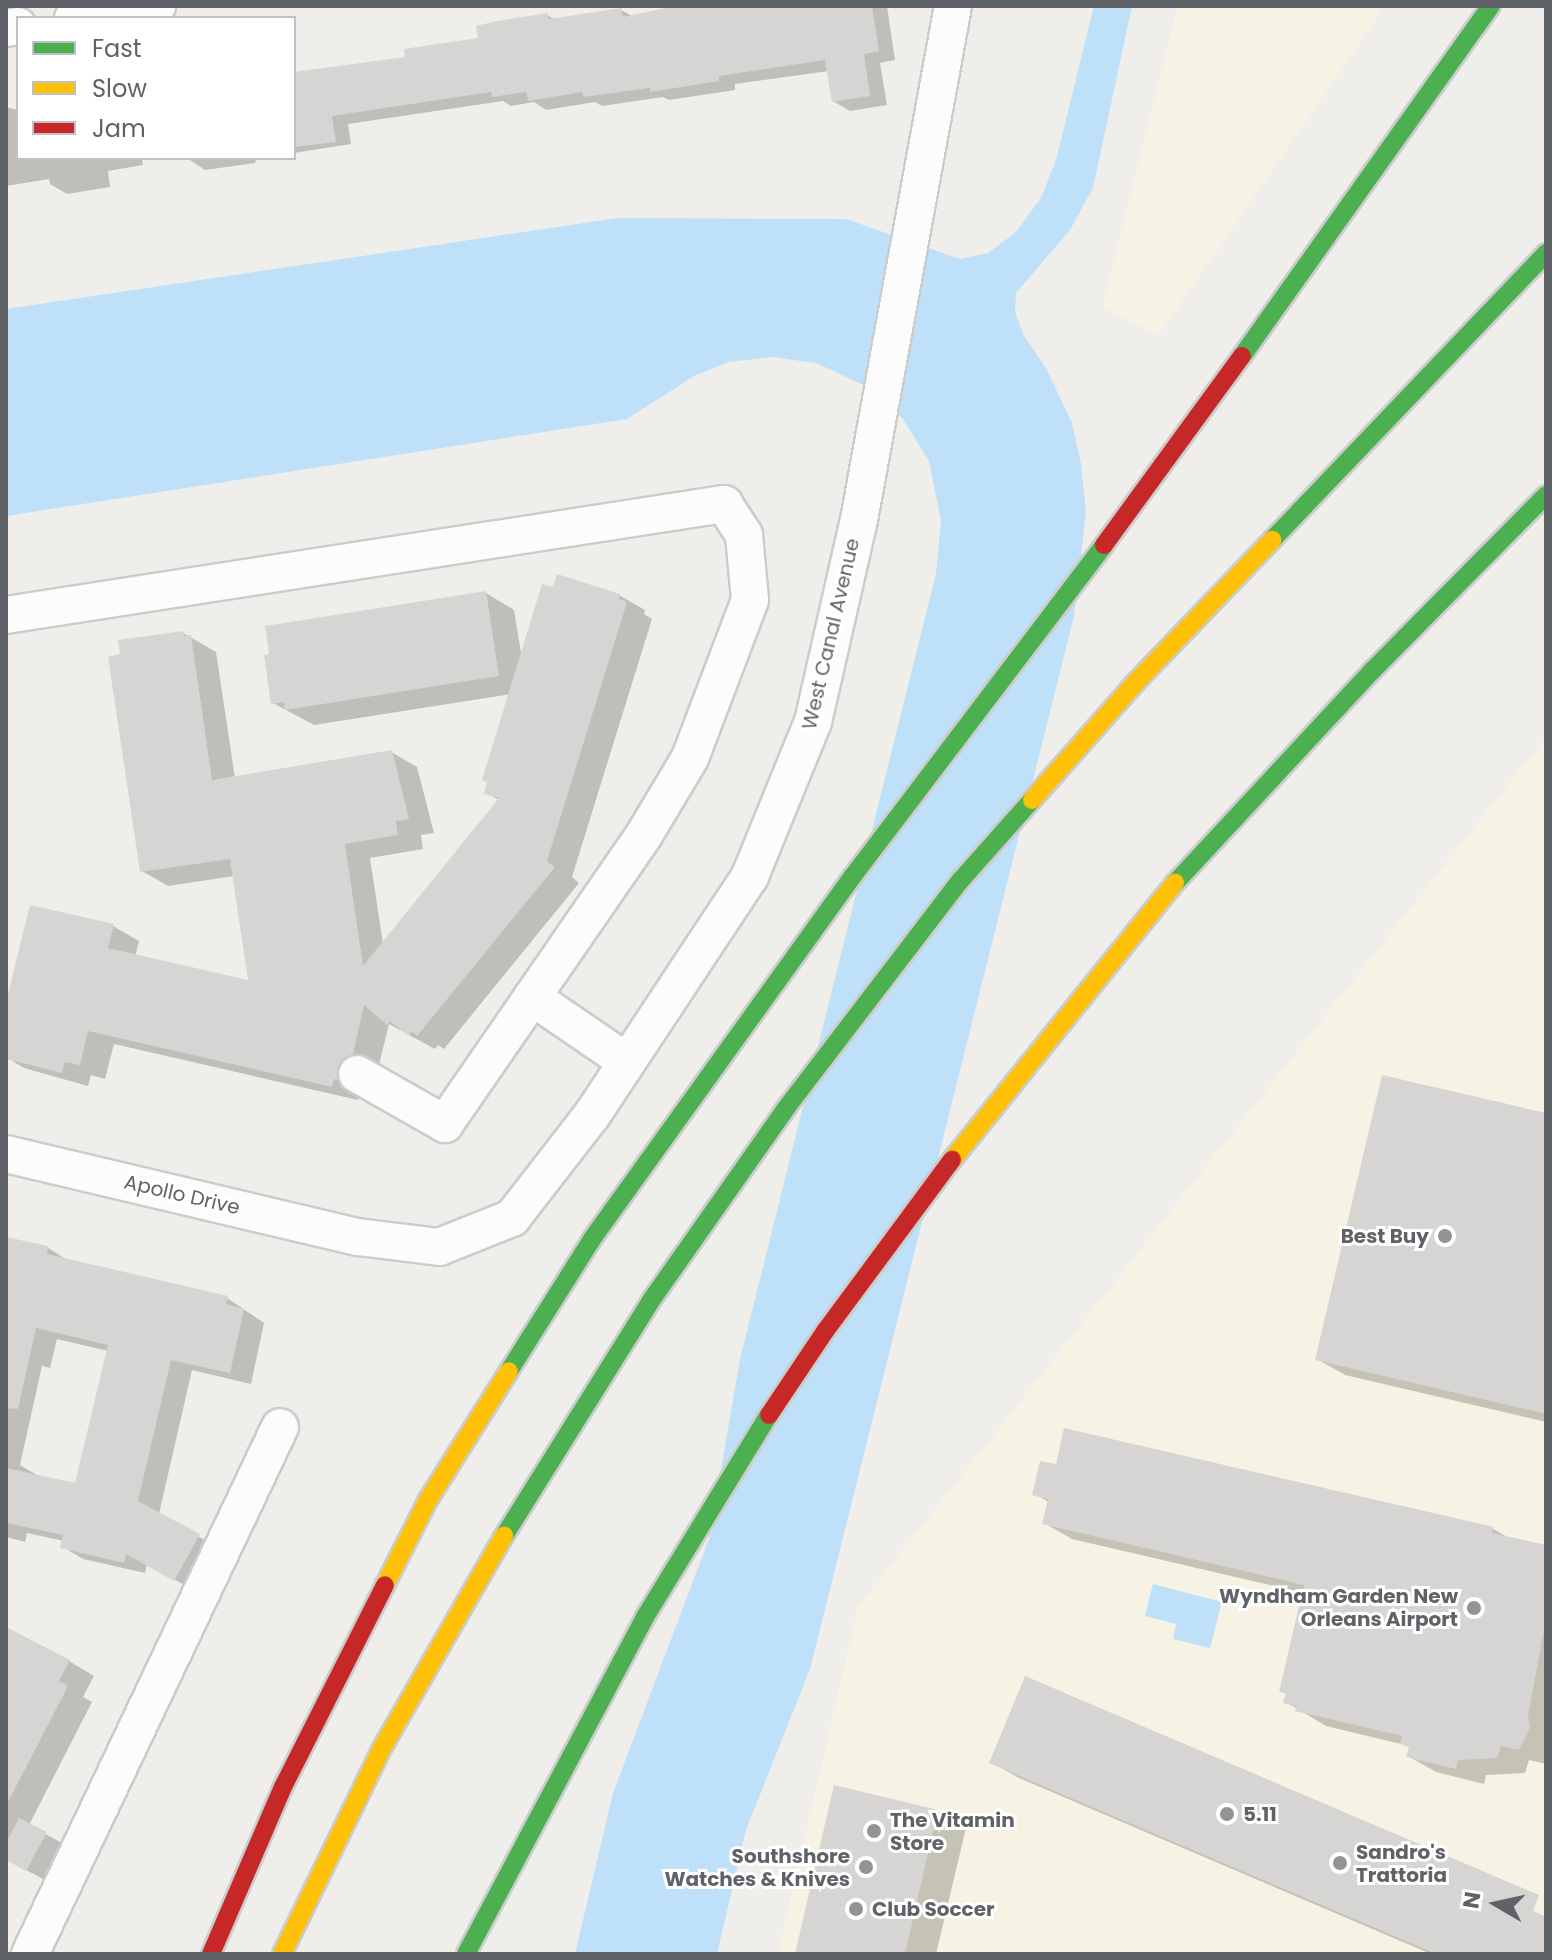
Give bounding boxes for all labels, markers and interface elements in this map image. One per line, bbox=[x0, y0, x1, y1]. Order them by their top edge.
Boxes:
legend bbox=[16, 16, 296, 160]
text: Fast bbox=[92, 32, 142, 65]
text: Slow bbox=[92, 72, 147, 105]
text: Jam bbox=[92, 112, 146, 145]
street label: West Canal Avenue bbox=[797, 536, 865, 732]
street label: Apollo Drive bbox=[122, 1170, 242, 1220]
place label: Best Buy bbox=[1341, 1224, 1429, 1248]
marker: Best Buy bbox=[1436, 1227, 1454, 1245]
place label: Wyndham Garden New Orleans Airport bbox=[1219, 1584, 1458, 1631]
marker: Wyndham Garden New Orleans Airport bbox=[1465, 1599, 1483, 1617]
place label: 5.11 bbox=[1243, 1802, 1277, 1826]
marker: 5.11 bbox=[1218, 1805, 1236, 1823]
place label: The Vitamin Store bbox=[890, 1808, 1015, 1855]
marker: The Vitamin Store bbox=[865, 1822, 883, 1840]
place label: Sandro's Trattoria bbox=[1356, 1840, 1447, 1887]
place label: Southshore Watches & Knives bbox=[664, 1844, 850, 1891]
marker: Sandro's Trattoria bbox=[1331, 1854, 1349, 1872]
marker: Southshore Watches & Knives bbox=[857, 1858, 875, 1876]
north arrow bbox=[1456, 1864, 1536, 1944]
text: N bbox=[1455, 1890, 1488, 1911]
place label: Club Soccer bbox=[872, 1897, 995, 1921]
marker: Club Soccer bbox=[847, 1900, 865, 1918]

